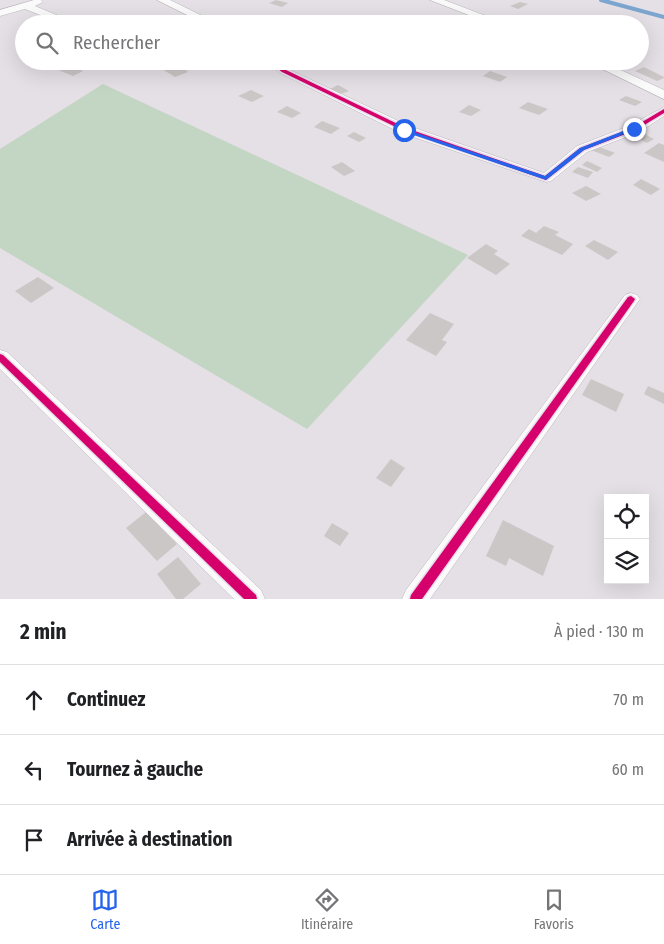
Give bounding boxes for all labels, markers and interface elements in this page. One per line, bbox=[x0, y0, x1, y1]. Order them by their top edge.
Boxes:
search box bbox=[15, 15, 649, 70]
icon: search bbox=[33, 29, 61, 57]
text: Rechercher bbox=[73, 31, 160, 54]
route end bbox=[623, 118, 646, 141]
route start bbox=[393, 119, 416, 142]
map controls bbox=[604, 494, 649, 584]
button: locate bbox=[604, 494, 649, 539]
button: layers bbox=[604, 539, 649, 584]
text: 2 min bbox=[20, 619, 67, 645]
text: À pied · 130 m bbox=[554, 622, 644, 641]
icon: ahead bbox=[20, 686, 48, 714]
text: Continuez bbox=[67, 688, 146, 711]
text: 70 m bbox=[613, 690, 644, 709]
icon: left bbox=[20, 756, 48, 784]
text: Tournez à gauche bbox=[67, 758, 203, 781]
text: 60 m bbox=[612, 760, 644, 779]
icon: arrive bbox=[20, 826, 48, 854]
text: Arrivée à destination bbox=[67, 828, 233, 851]
tab: Carte bbox=[90, 886, 120, 933]
tab: Itinéraire bbox=[301, 886, 353, 933]
tab: Favoris bbox=[534, 886, 574, 933]

